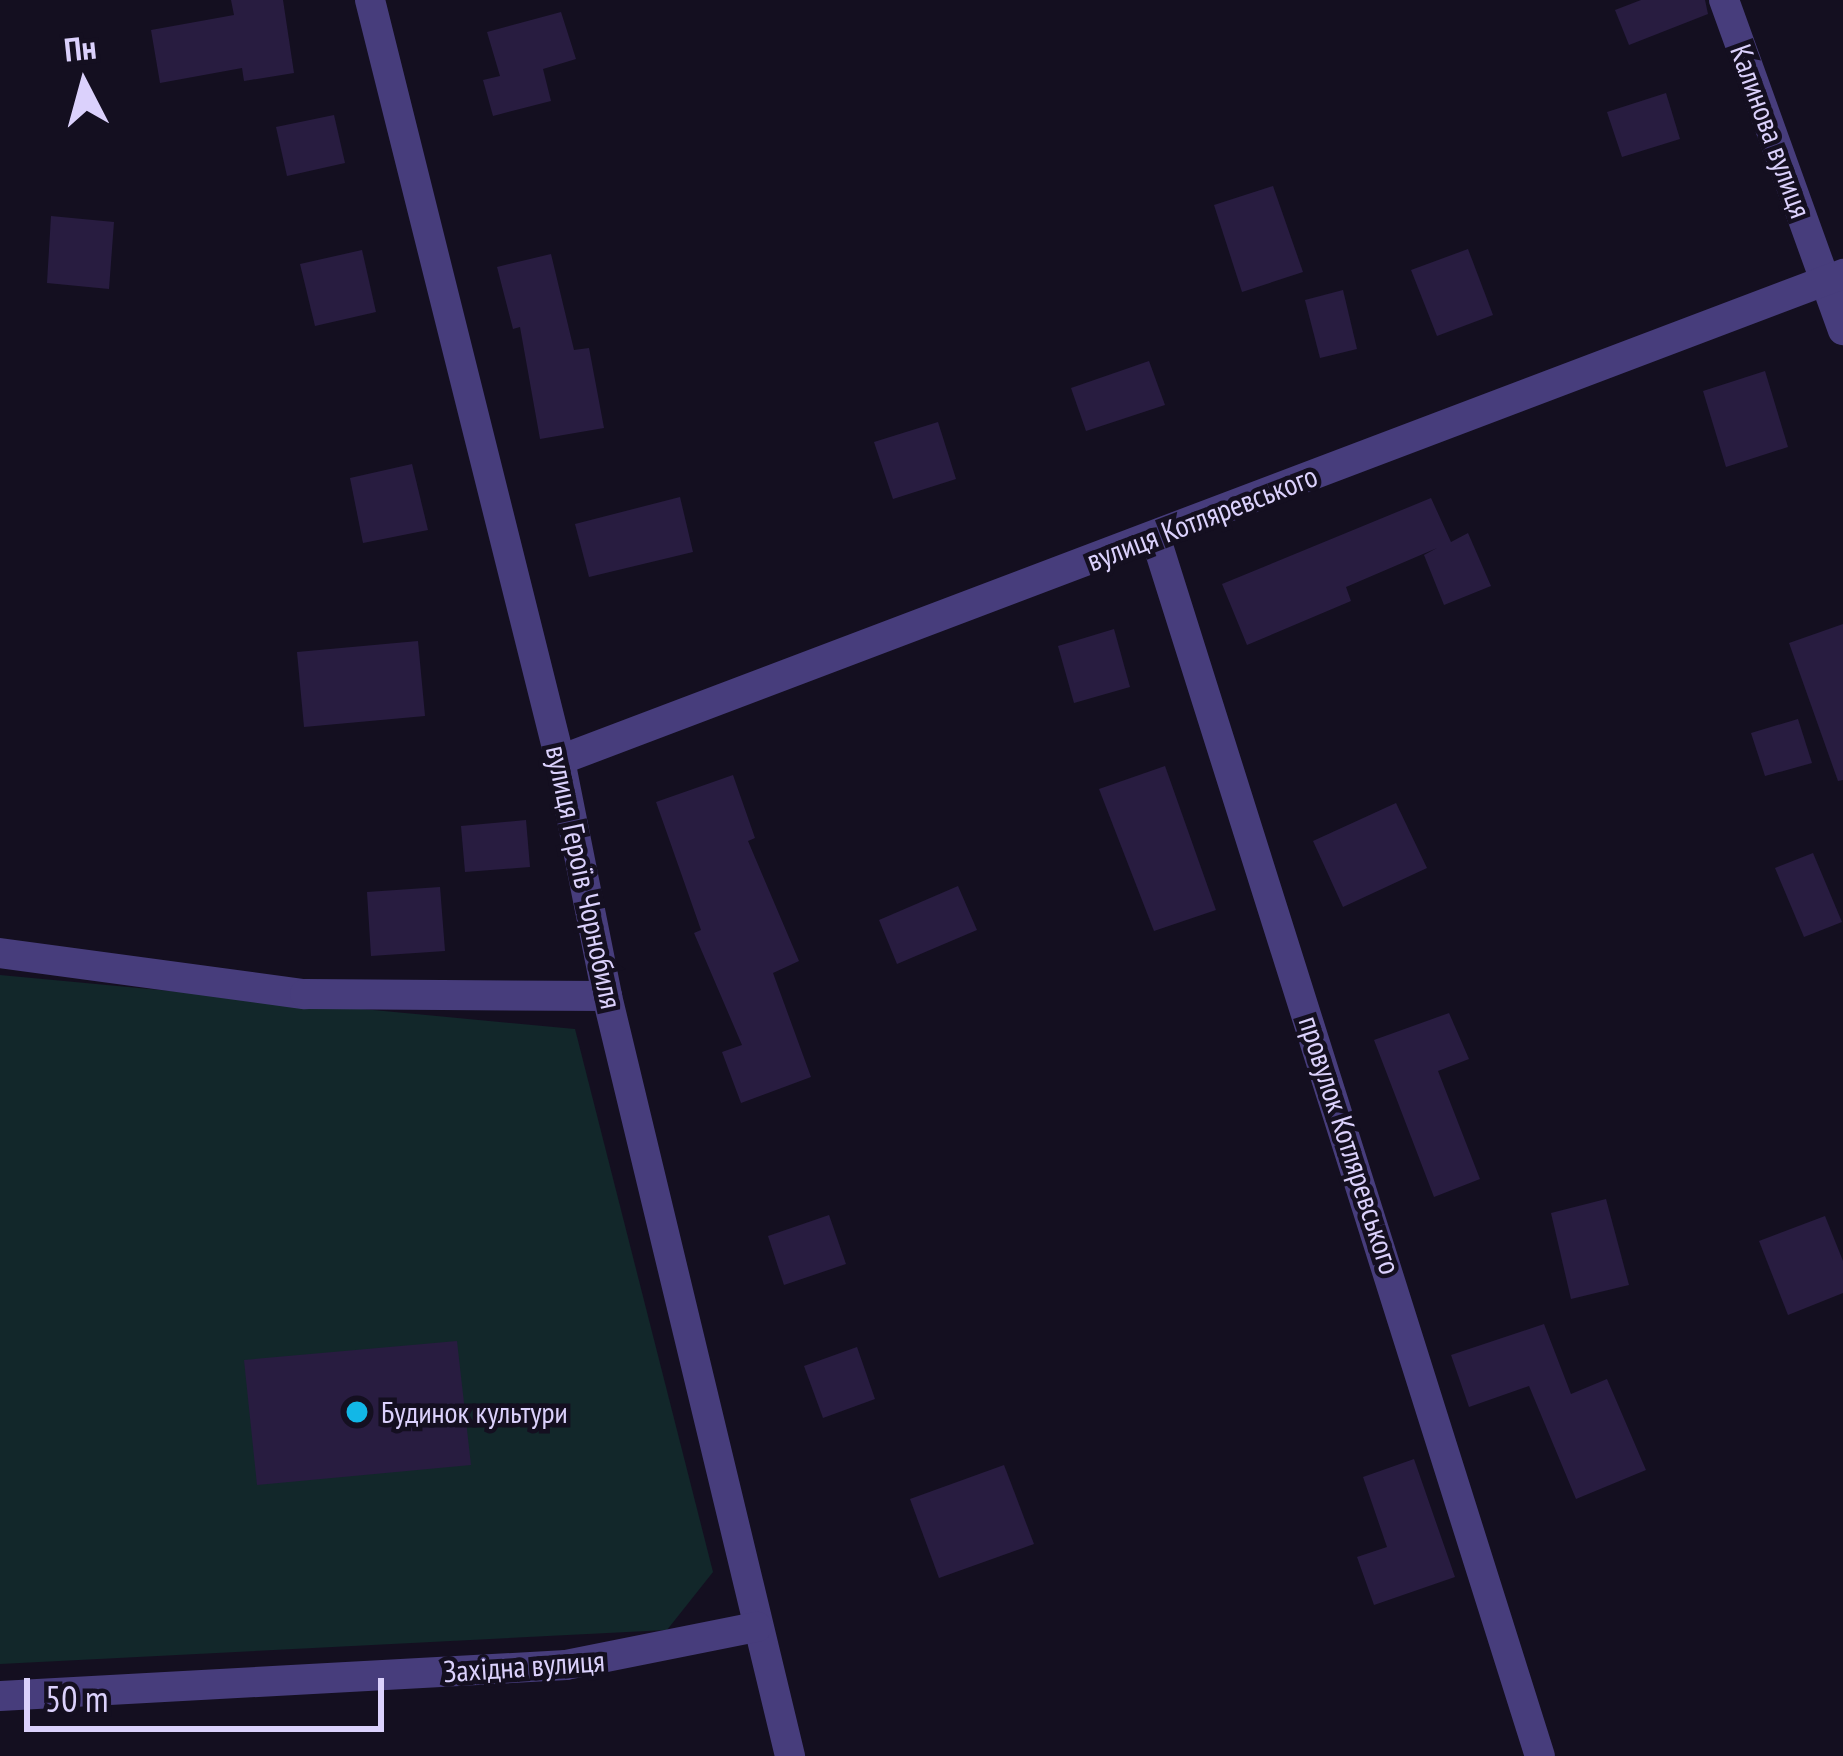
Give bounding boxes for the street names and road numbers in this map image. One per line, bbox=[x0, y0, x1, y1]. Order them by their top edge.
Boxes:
street label: Калинова вулиця bbox=[1723, 39, 1819, 223]
street label: вулиця Котляревського bbox=[1082, 458, 1322, 578]
street label: вулиця Героїв Чорнобиля bbox=[539, 742, 629, 1012]
street label: провулок Котляревського bbox=[1291, 1011, 1409, 1279]
street label: Західна вулиця bbox=[442, 1642, 606, 1690]

